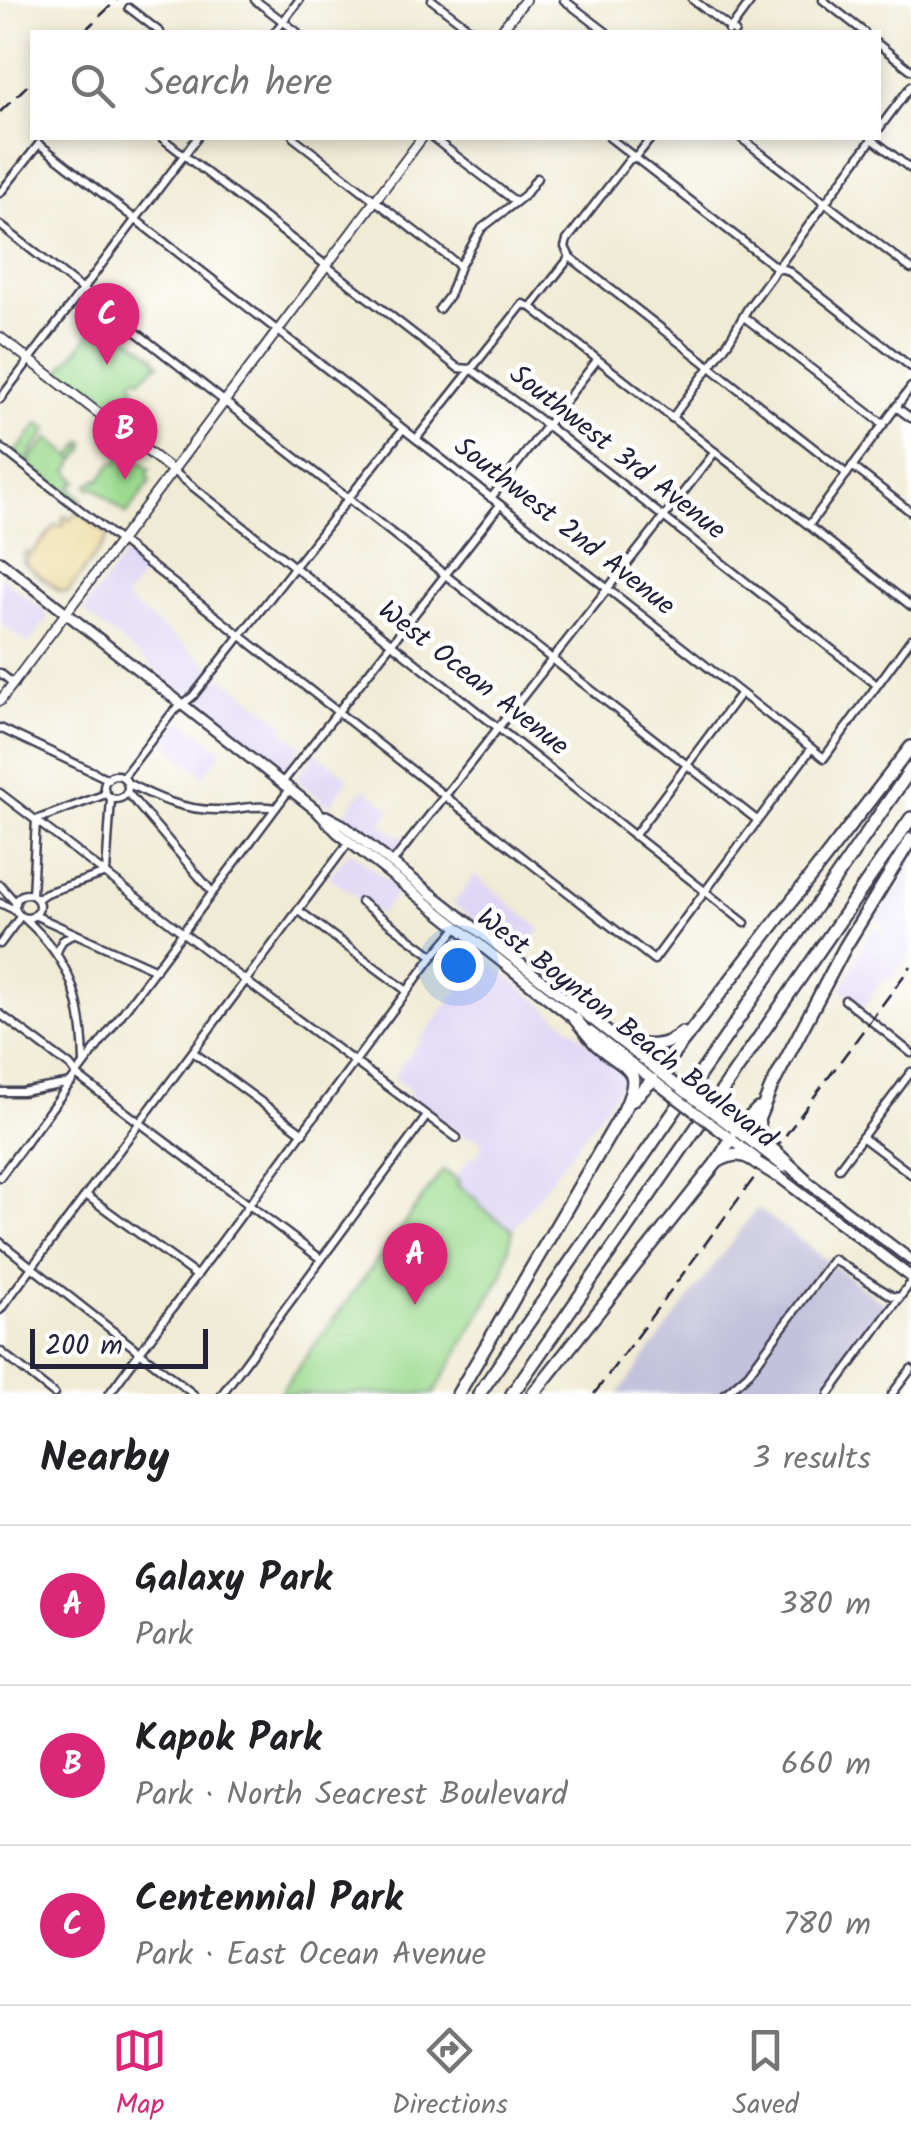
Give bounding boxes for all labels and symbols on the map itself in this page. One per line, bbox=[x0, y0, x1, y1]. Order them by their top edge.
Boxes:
pin: C bbox=[74, 282, 140, 365]
street label: Southwest 3rd Avenue bbox=[499, 354, 736, 553]
pin: B bbox=[92, 398, 158, 480]
street label: Southwest 2nd Avenue bbox=[443, 426, 685, 628]
street label: West Ocean Avenue bbox=[368, 590, 579, 769]
street label: West Boynton Beach Boulevard bbox=[466, 897, 787, 1161]
your location bbox=[433, 940, 484, 991]
pin: A bbox=[382, 1222, 448, 1305]
scale bar bbox=[30, 1324, 208, 1368]

